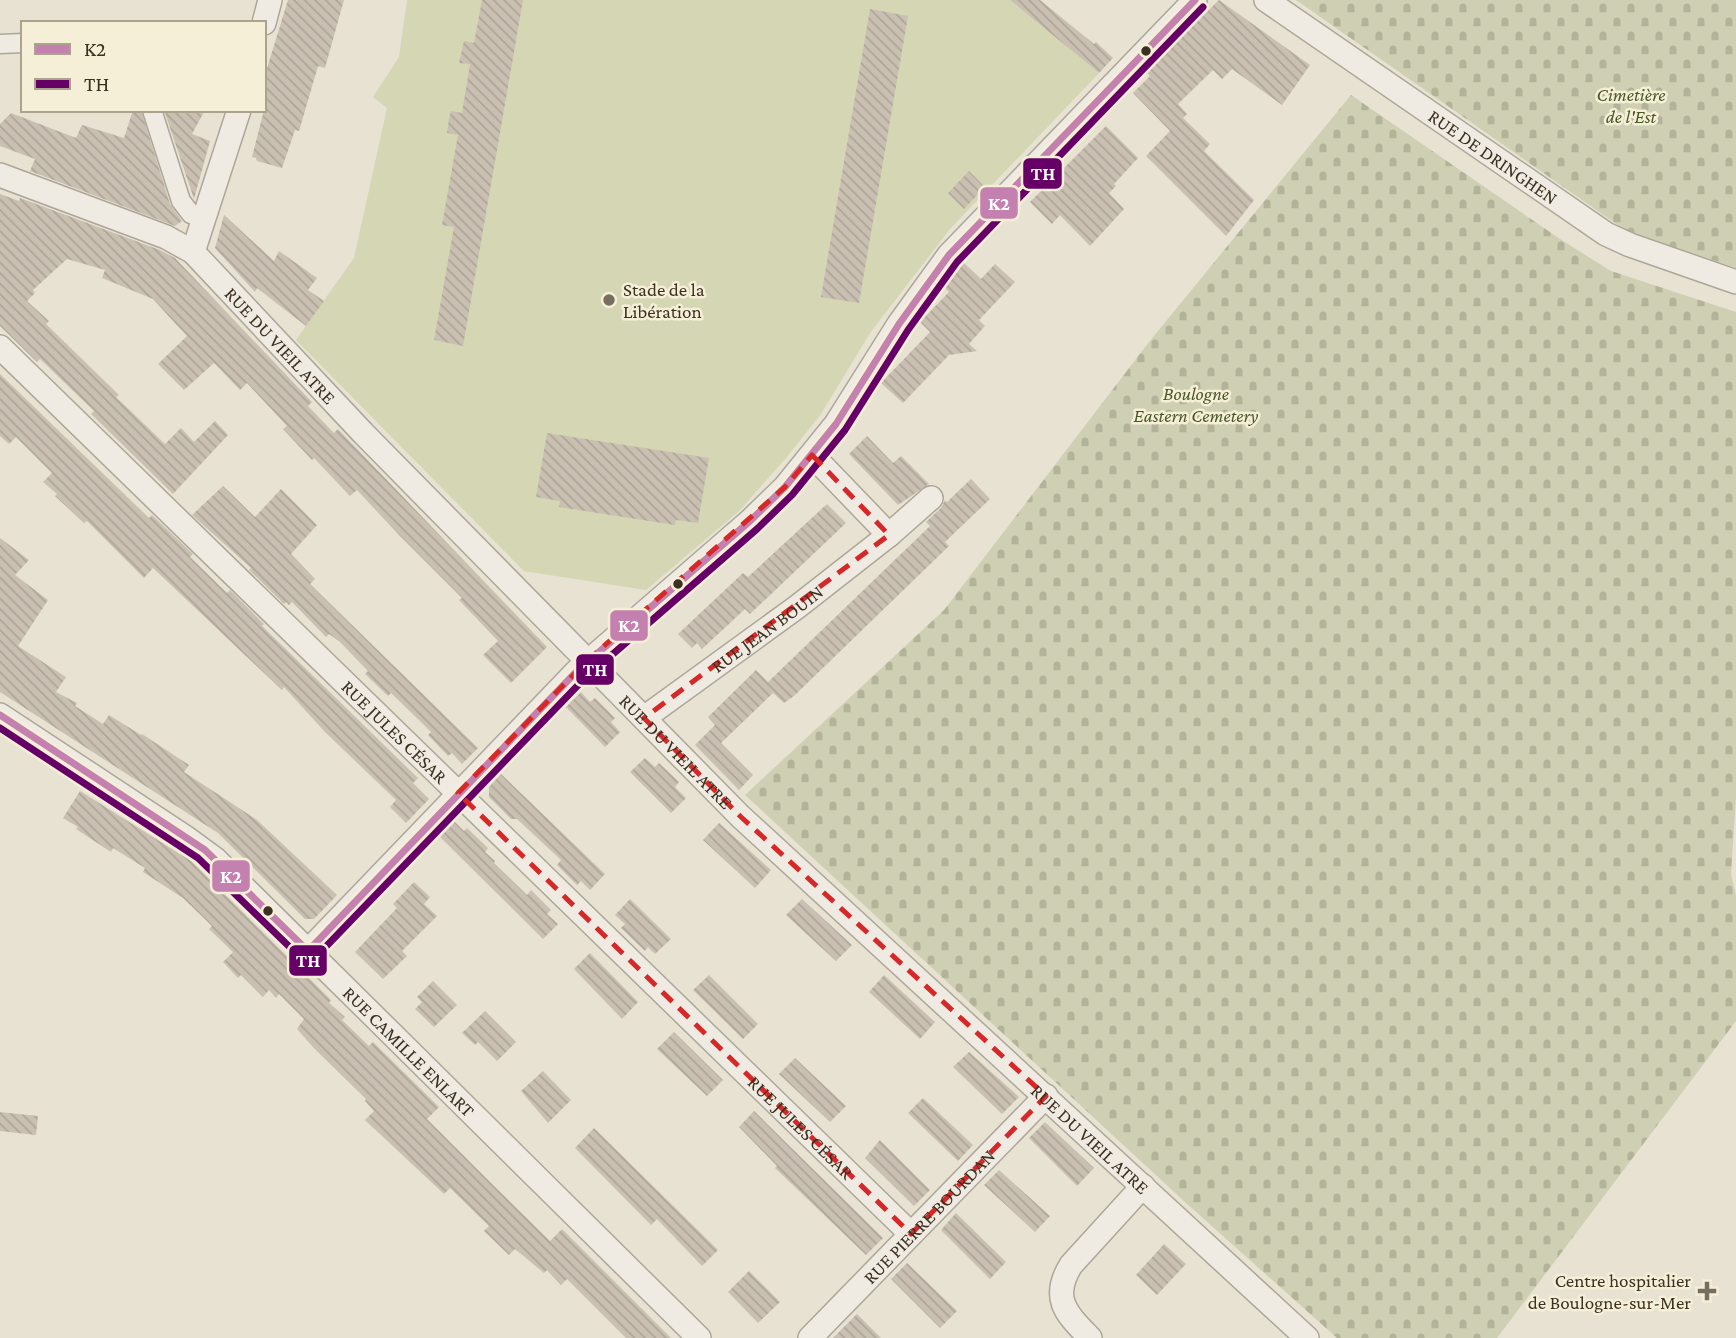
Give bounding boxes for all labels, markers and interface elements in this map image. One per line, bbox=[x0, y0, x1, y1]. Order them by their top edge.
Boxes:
legend bbox=[21, 21, 266, 112]
text: K2 bbox=[84, 37, 106, 61]
unlabelled marker bbox=[1139, 44, 1153, 58]
text: TH bbox=[84, 72, 109, 96]
park label: Cimetière de l'Est bbox=[1597, 84, 1665, 127]
street label: RUE DE DRINGHEN bbox=[1425, 105, 1562, 209]
line badge: TH bbox=[1022, 157, 1063, 190]
text: TH bbox=[1031, 163, 1055, 184]
line badge: K2 bbox=[979, 186, 1019, 220]
text: K2 bbox=[988, 193, 1010, 214]
place label: Stade de la Libération bbox=[623, 279, 705, 322]
street label: RUE DU VIEIL ATRE bbox=[220, 283, 340, 408]
marker: Stade de la Libération bbox=[601, 292, 617, 308]
park label: Boulogne Eastern Cemetery bbox=[1134, 383, 1258, 426]
unlabelled marker bbox=[671, 577, 685, 591]
street label: RUE JEAN BOUIN bbox=[707, 581, 827, 677]
line badge: K2 bbox=[609, 609, 649, 642]
text: K2 bbox=[618, 615, 640, 636]
line badge: TH bbox=[575, 653, 615, 686]
text: TH bbox=[583, 659, 607, 680]
street label: RUE JULES CÉSAR bbox=[337, 676, 452, 788]
street label: RUE DU VIEIL ATRE bbox=[615, 690, 737, 813]
line badge: K2 bbox=[211, 859, 251, 893]
text: K2 bbox=[220, 866, 242, 887]
unlabelled marker bbox=[261, 904, 275, 918]
line badge: TH bbox=[288, 944, 328, 977]
text: TH bbox=[296, 950, 320, 971]
street label: RUE CAMILLE ENLART bbox=[339, 982, 479, 1121]
street label: RUE JULES CÉSAR bbox=[744, 1071, 858, 1183]
street label: RUE DU VIEIL ATRE bbox=[1027, 1080, 1153, 1198]
street label: RUE PIERRE BOURDAN bbox=[859, 1145, 999, 1288]
place label: Centre hospitalier de Boulogne-sur-Mer bbox=[1528, 1270, 1691, 1313]
marker: Centre hospitalier de Boulogne-sur-Mer bbox=[1697, 1281, 1717, 1301]

